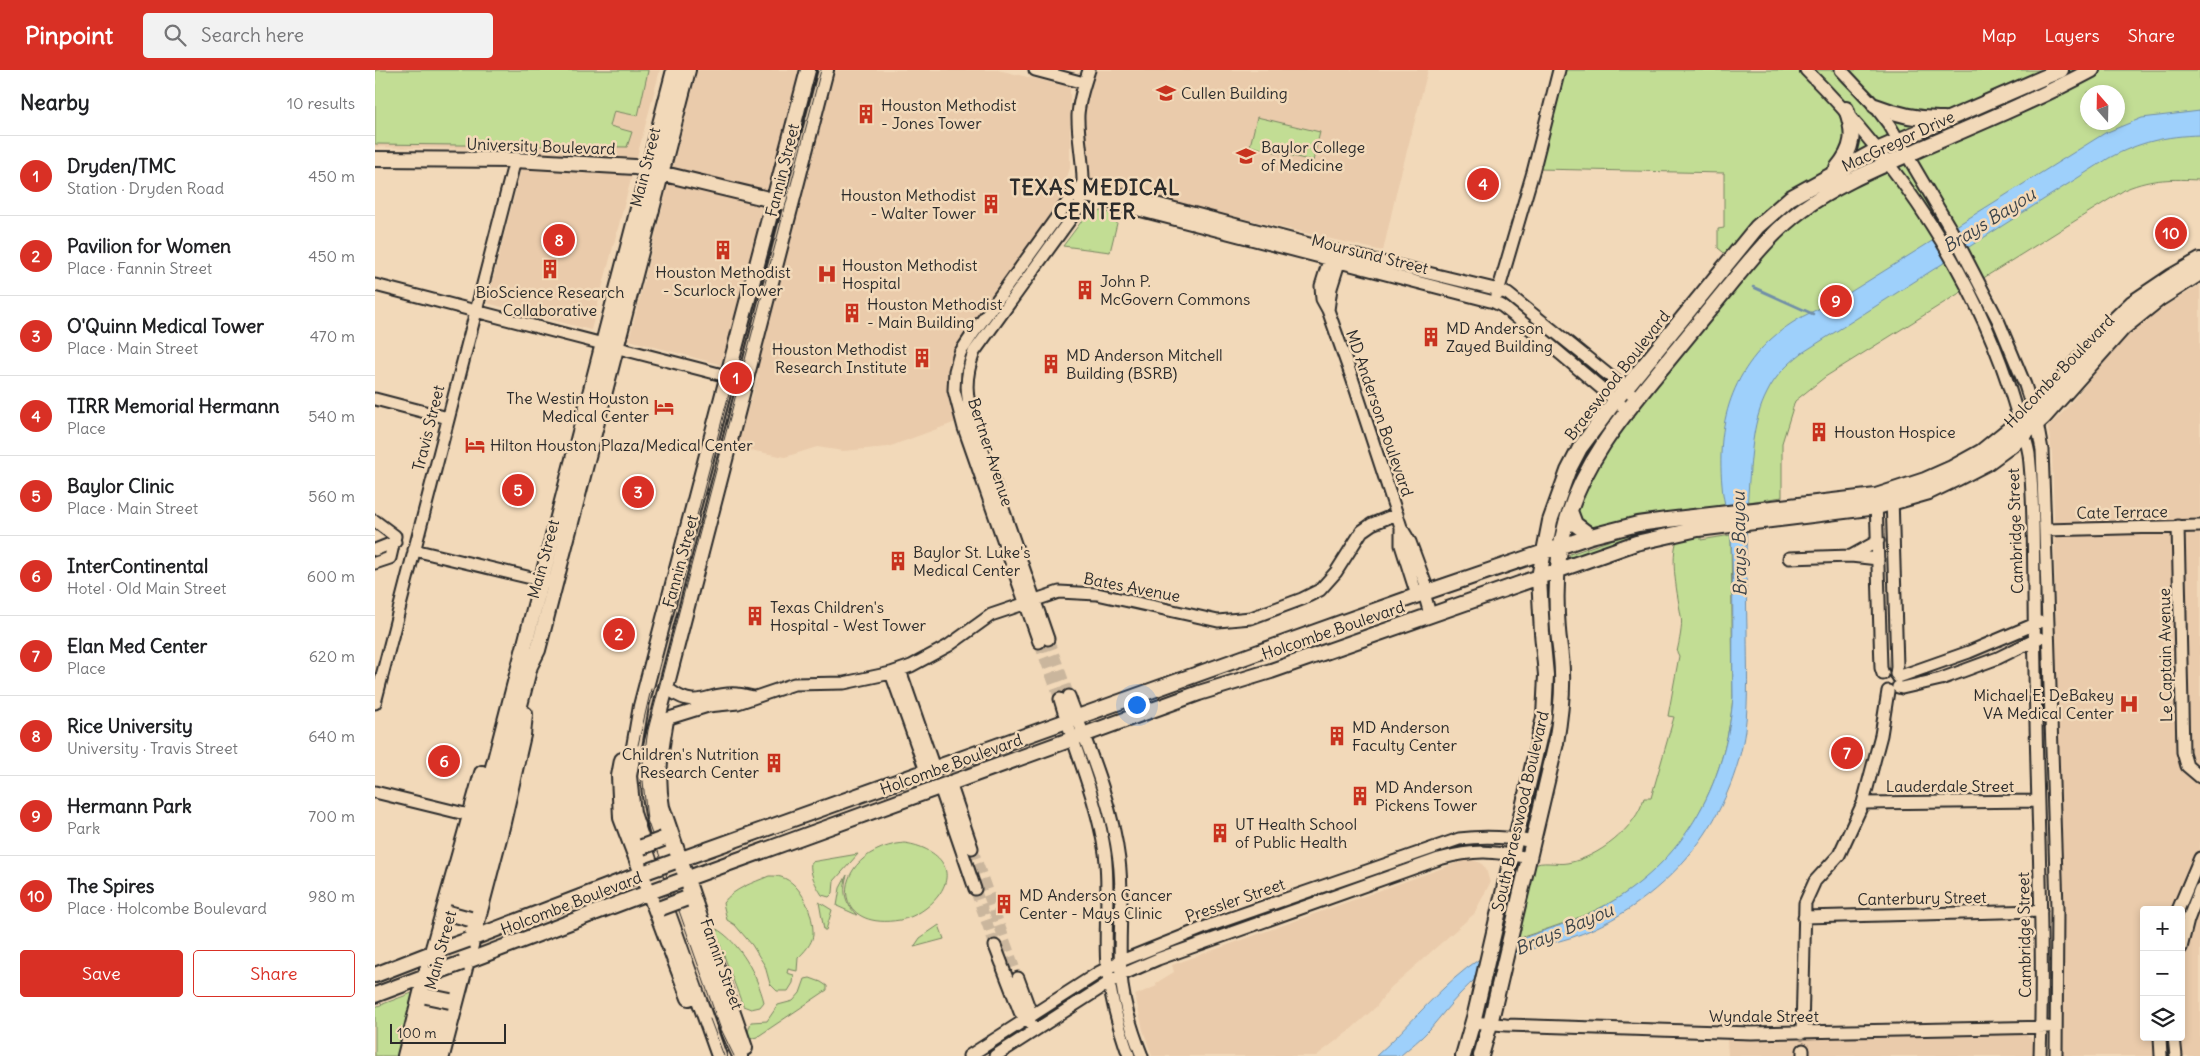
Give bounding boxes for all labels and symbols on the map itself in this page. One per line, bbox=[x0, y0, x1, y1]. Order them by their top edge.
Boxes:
school or university icon: Cullen Building bbox=[1155, 82, 1177, 104]
place label: Cullen Building bbox=[1181, 83, 1288, 103]
north arrow bbox=[2080, 85, 2125, 130]
place label: Houston Methodist - Jones Tower bbox=[881, 95, 1017, 133]
building icon: Houston Methodist - Jones Tower bbox=[855, 103, 877, 125]
street label: MacGregor Drive bbox=[1838, 106, 1958, 176]
street label: Fannin Street bbox=[761, 121, 803, 219]
street label: Main Street bbox=[625, 125, 665, 209]
street label: University Boulevard bbox=[466, 133, 616, 159]
place label: Baylor College of Medicine bbox=[1261, 137, 1365, 175]
school or university icon: Baylor College of Medicine bbox=[1235, 145, 1257, 167]
pin: 4 bbox=[1467, 165, 1499, 203]
district label: TEXAS MEDICAL CENTER bbox=[1009, 174, 1181, 225]
water label: Brays Bayou bbox=[1939, 182, 2041, 257]
place label: Houston Methodist - Walter Tower bbox=[841, 185, 977, 223]
building icon: Houston Methodist - Walter Tower bbox=[980, 193, 1002, 215]
pin: 10 bbox=[2155, 214, 2187, 252]
pin: 8 bbox=[543, 221, 575, 259]
street label: Moursund Street bbox=[1310, 230, 1431, 278]
building icon: Houston Methodist - Scurlock Tower bbox=[712, 239, 734, 261]
place label: Houston Methodist Hospital bbox=[842, 255, 978, 293]
building icon: BioScience Research Collaborative bbox=[539, 258, 561, 280]
place label: Houston Methodist - Scurlock Tower bbox=[655, 262, 791, 300]
hospital icon: Houston Methodist Hospital bbox=[816, 263, 838, 285]
place label: John P. McGovern Commons bbox=[1100, 271, 1250, 309]
building icon: John P. McGovern Commons bbox=[1074, 279, 1096, 301]
place label: BioScience Research Collaborative bbox=[475, 282, 625, 320]
pin: 9 bbox=[1820, 282, 1852, 320]
place label: Houston Methodist - Main Building bbox=[867, 294, 1003, 332]
building icon: Houston Methodist - Main Building bbox=[841, 302, 863, 324]
street label: Braeswood Boulevard bbox=[1560, 306, 1674, 444]
street label: Holcombe Boulevard bbox=[2000, 310, 2118, 432]
place label: MD Anderson Zayed Building bbox=[1446, 318, 1553, 356]
building icon: MD Anderson Zayed Building bbox=[1420, 326, 1442, 348]
street label: MD Anderson Boulevard bbox=[1342, 327, 1418, 499]
place label: Houston Methodist Research Institute bbox=[772, 339, 908, 377]
place label: MD Anderson Mitchell Building (BSRB) bbox=[1066, 345, 1223, 383]
building icon: Houston Methodist Research Institute bbox=[911, 347, 933, 369]
building icon: MD Anderson Mitchell Building (BSRB) bbox=[1040, 353, 1062, 375]
pin: 1 bbox=[720, 359, 752, 397]
street label: Travis Street bbox=[408, 382, 448, 473]
place label: The Westin Houston Medical Center bbox=[506, 388, 649, 426]
street label: Bertner Avenue bbox=[964, 395, 1018, 509]
hotel icon: The Westin Houston Medical Center bbox=[653, 396, 675, 418]
building icon: Houston Hospice bbox=[1808, 421, 1830, 443]
place label: Houston Hospice bbox=[1834, 422, 1956, 442]
hotel icon: Hilton Houston Plaza/Medical Center bbox=[464, 434, 486, 456]
place label: Hilton Houston Plaza/Medical Center bbox=[490, 435, 753, 455]
street label: Cambridge Street bbox=[2003, 467, 2027, 594]
pin: 5 bbox=[502, 471, 534, 509]
pin: 3 bbox=[622, 473, 654, 511]
water label: Brays Bayou bbox=[1727, 490, 1751, 597]
street label: Cate Terrace bbox=[2076, 501, 2168, 523]
street label: Fannin Street bbox=[658, 512, 702, 610]
street label: Main Street bbox=[523, 517, 563, 601]
place label: Baylor St. Luke's Medical Center bbox=[913, 542, 1031, 580]
building icon: Baylor St. Luke's Medical Center bbox=[887, 550, 909, 572]
street label: Bates Avenue bbox=[1082, 568, 1182, 606]
street label: Le Captain Avenue bbox=[2154, 588, 2176, 722]
street label: Holcombe Boulevard bbox=[1259, 596, 1407, 664]
place label: Texas Children's Hospital - West Tower bbox=[770, 597, 927, 635]
building icon: Texas Children's Hospital - West Tower bbox=[744, 605, 766, 627]
pin: 2 bbox=[603, 615, 635, 653]
place label: Michael E. DeBakey VA Medical Center bbox=[1973, 685, 2114, 723]
your location bbox=[1124, 692, 1150, 718]
hospital icon: Michael E. DeBakey VA Medical Center bbox=[2118, 693, 2140, 715]
street label: South Braeswood Boulevard bbox=[1487, 709, 1553, 913]
place label: MD Anderson Faculty Center bbox=[1352, 717, 1457, 755]
building icon: MD Anderson Faculty Center bbox=[1326, 725, 1348, 747]
street label: Holcombe Boulevard bbox=[877, 729, 1025, 799]
pin: 7 bbox=[1831, 734, 1863, 772]
pin: 6 bbox=[428, 742, 460, 780]
place label: Children's Nutrition Research Center bbox=[622, 744, 759, 782]
building icon: Children's Nutrition Research Center bbox=[763, 752, 785, 774]
street label: Lauderdale Street bbox=[1886, 776, 2015, 796]
place label: MD Anderson Pickens Tower bbox=[1375, 777, 1478, 815]
building icon: MD Anderson Pickens Tower bbox=[1349, 785, 1371, 807]
place label: UT Health School of Public Health bbox=[1235, 814, 1357, 852]
building icon: UT Health School of Public Health bbox=[1209, 822, 1231, 844]
street label: Holcombe Boulevard bbox=[497, 867, 645, 939]
street label: Cambridge Street bbox=[2013, 871, 2035, 998]
street label: Pressler Street bbox=[1183, 873, 1288, 926]
place label: MD Anderson Cancer Center - Mays Clinic bbox=[1019, 885, 1173, 923]
street label: Canterbury Street bbox=[1857, 887, 1987, 909]
building icon: MD Anderson Cancer Center - Mays Clinic bbox=[993, 893, 1015, 915]
water label: Brays Bayou bbox=[1511, 897, 1618, 960]
street label: Main Street bbox=[420, 908, 460, 992]
street label: Fannin Street bbox=[696, 916, 748, 1013]
street label: Wyndale Street bbox=[1709, 1006, 1819, 1026]
scale bar bbox=[390, 1021, 506, 1044]

